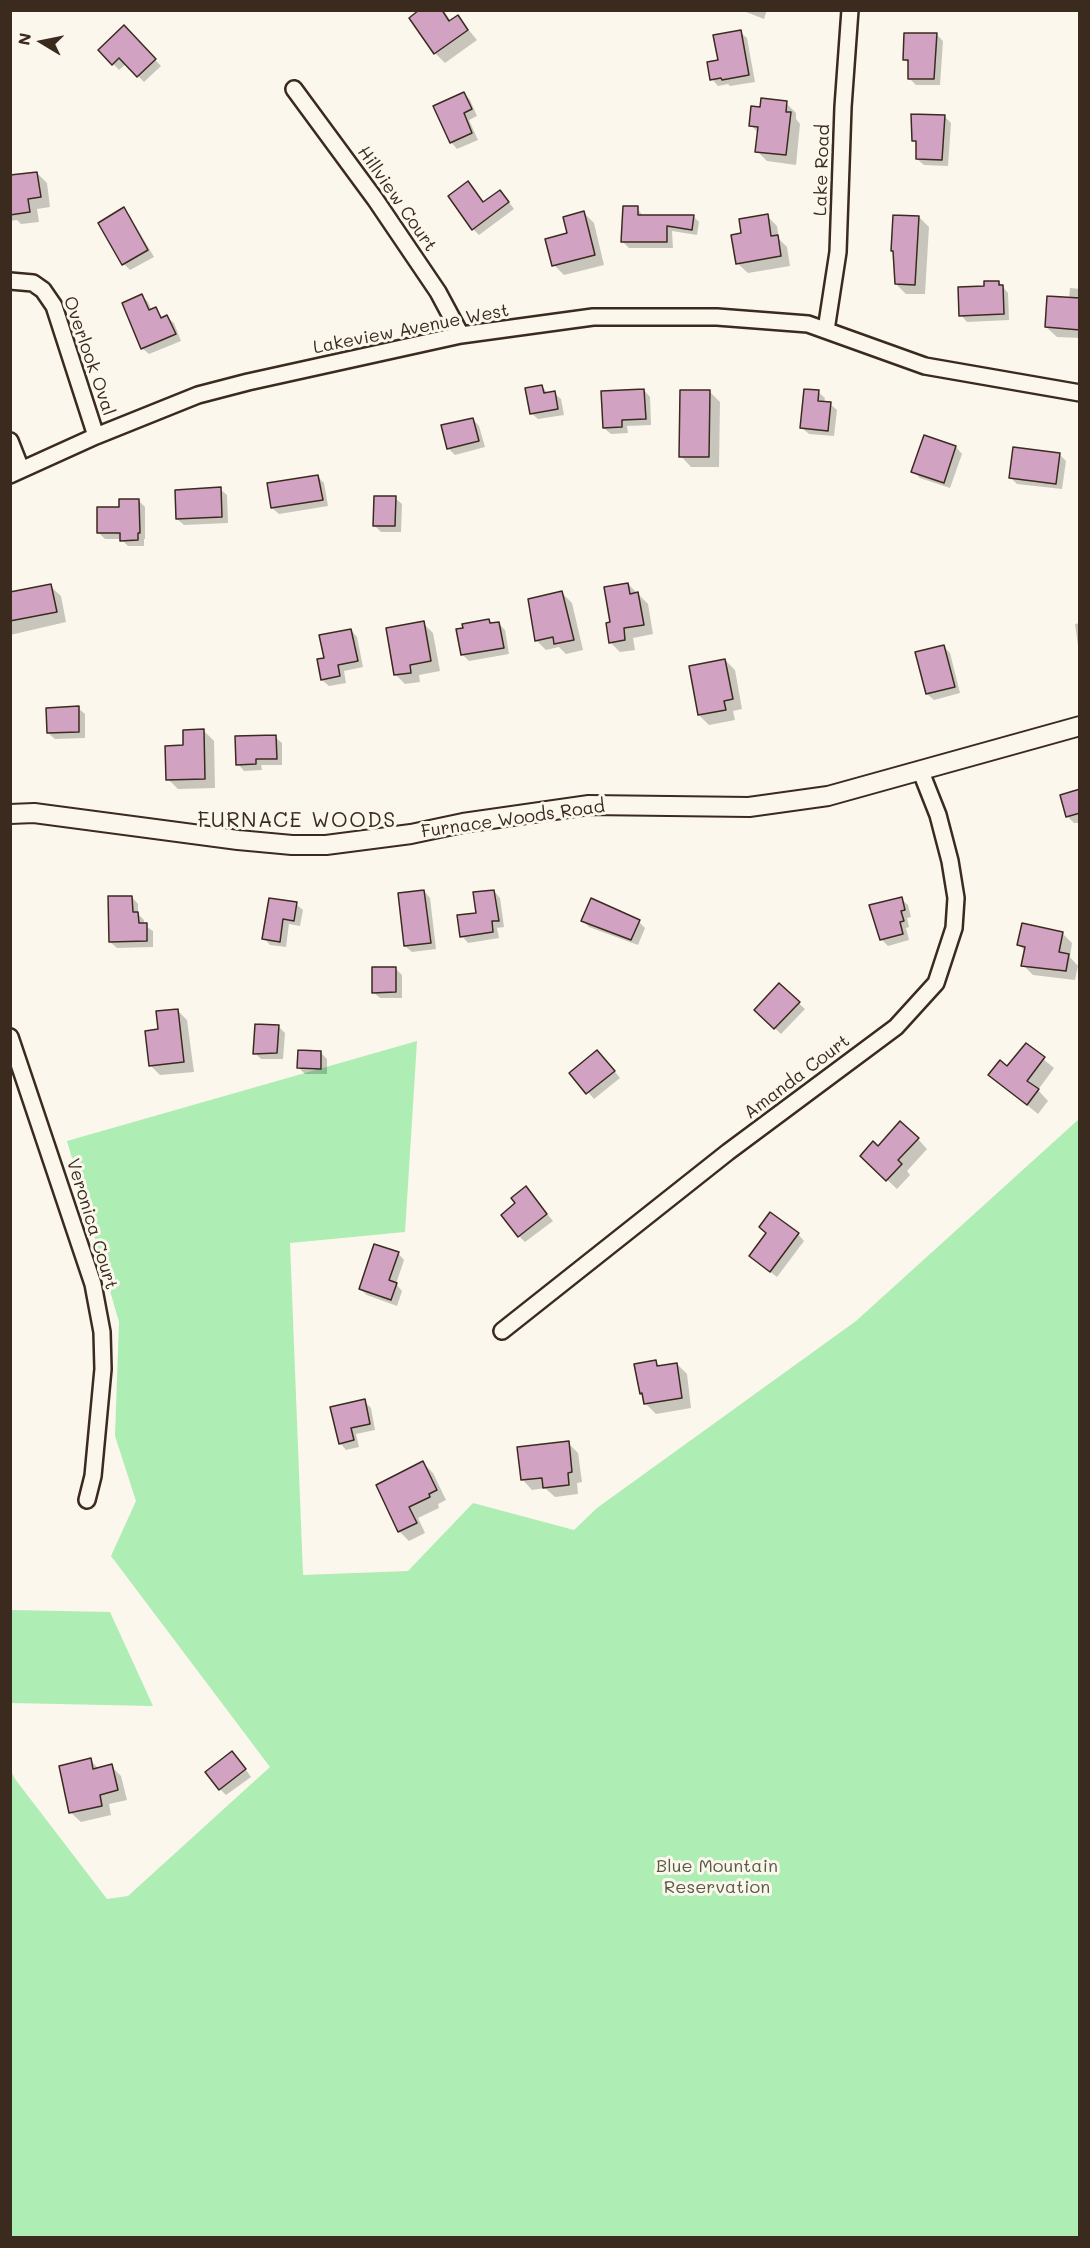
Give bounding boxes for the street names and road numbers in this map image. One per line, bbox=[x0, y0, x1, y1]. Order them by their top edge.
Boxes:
street label: Lake Road bbox=[810, 124, 834, 216]
street label: Hillview Court bbox=[353, 142, 441, 256]
street label: Overlook Oval bbox=[58, 294, 120, 418]
street label: Lakeview Avenue West bbox=[311, 299, 511, 359]
street label: Furnace Woods Road bbox=[420, 795, 606, 843]
street label: Amanda Court bbox=[740, 1030, 854, 1124]
street label: Veronica Court bbox=[62, 1156, 122, 1292]

